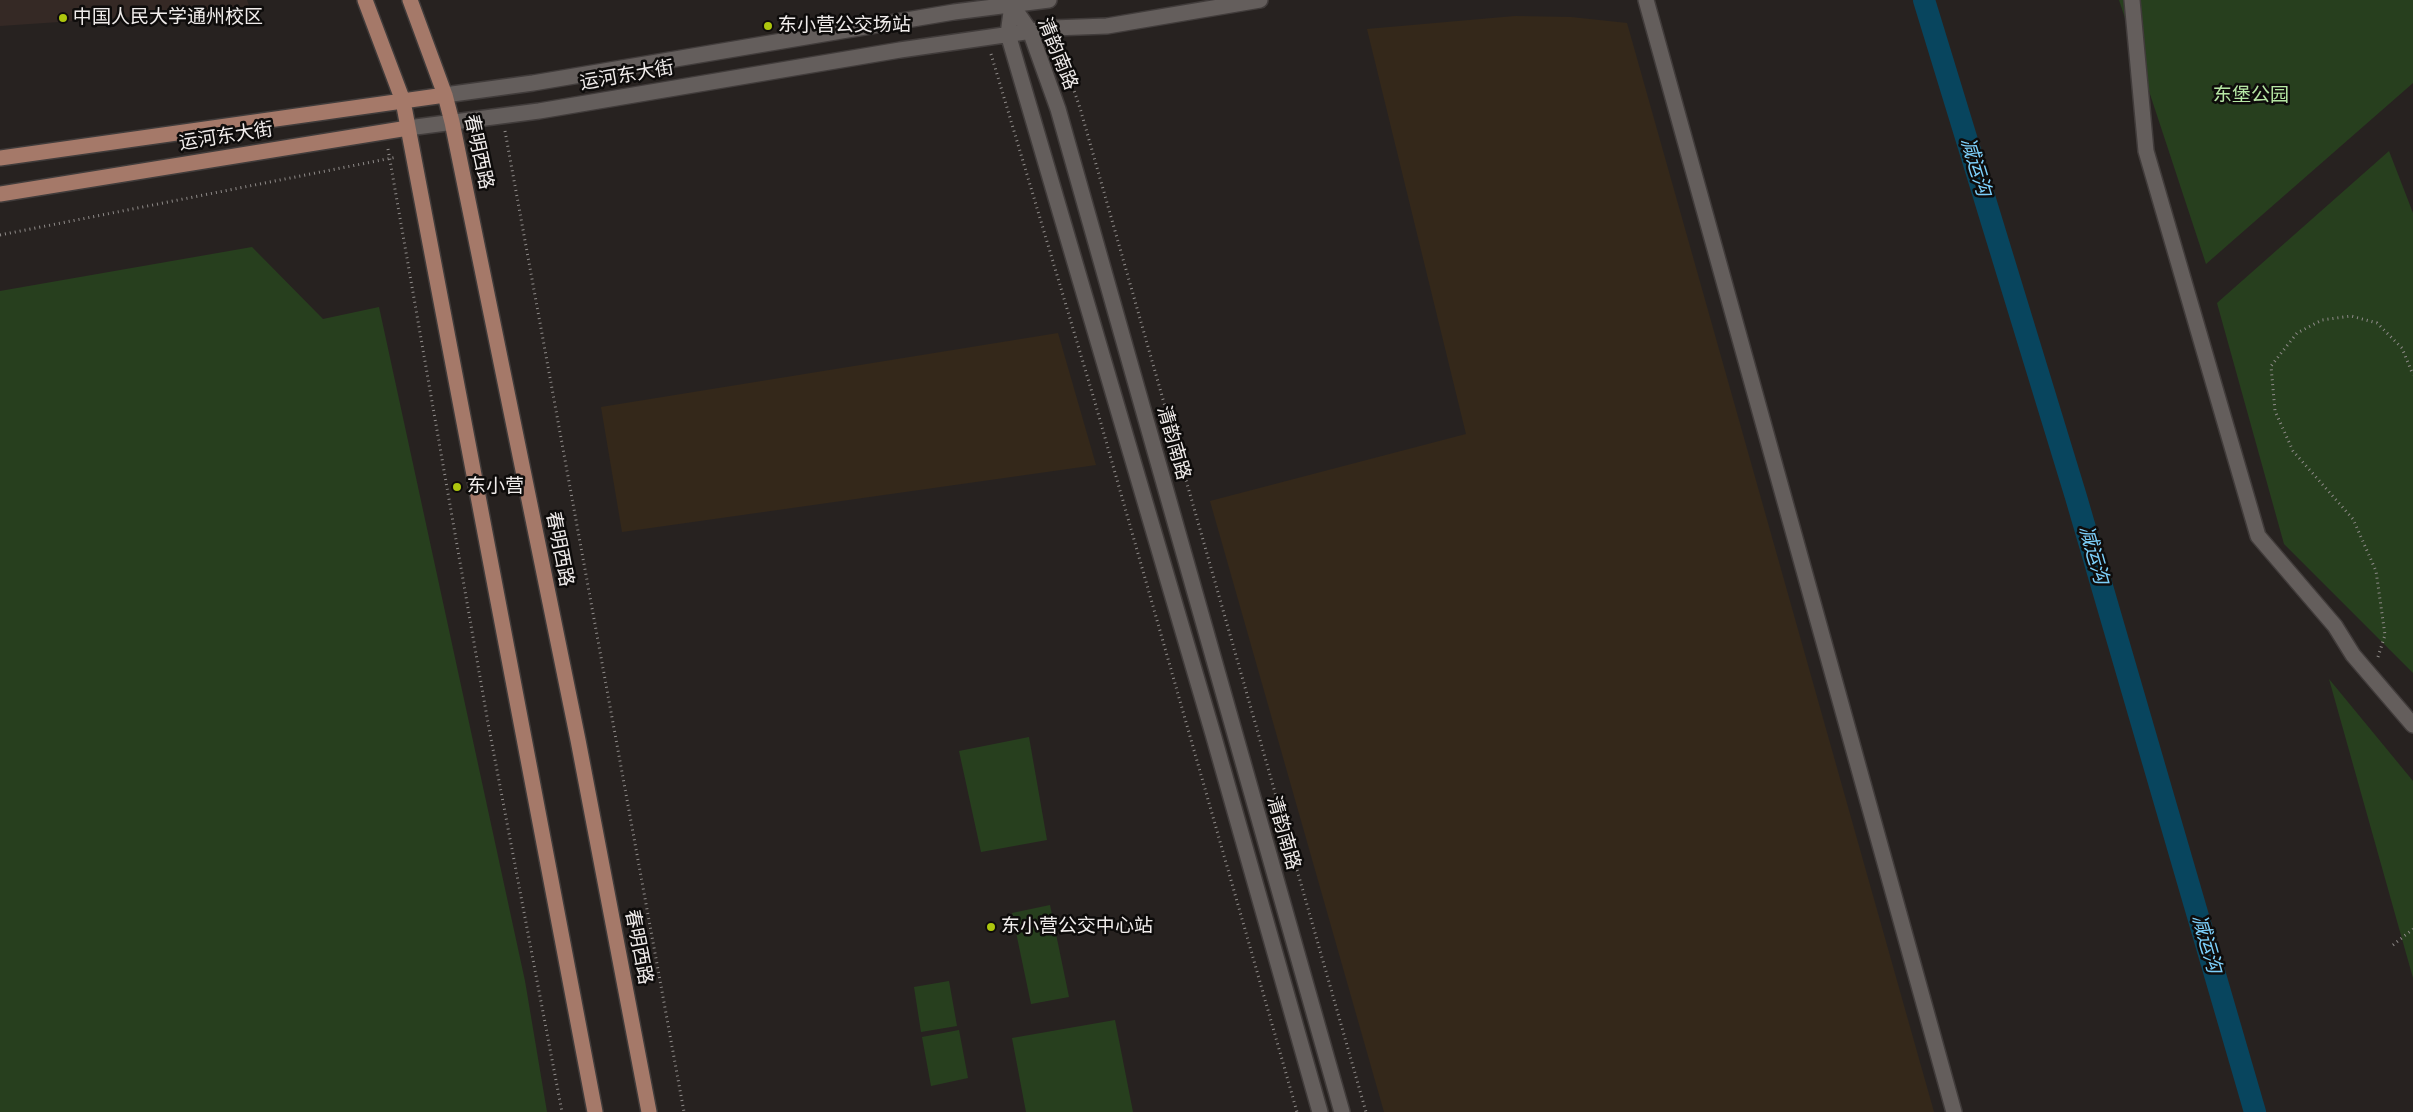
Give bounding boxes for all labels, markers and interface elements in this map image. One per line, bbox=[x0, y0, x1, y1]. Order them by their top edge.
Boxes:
place label: 中国人民大学通州校区 bbox=[73, 7, 263, 29]
marker: 中国人民大学通州校区 bbox=[57, 12, 69, 24]
street label: 清韵南路 bbox=[1032, 14, 1082, 94]
place label: 东小营公交场站 bbox=[778, 15, 911, 37]
marker: 东小营公交场站 bbox=[762, 20, 774, 32]
street label: 运河东大街 bbox=[578, 57, 676, 95]
park label: 东堡公园 bbox=[2213, 85, 2289, 107]
street label: 春明西路 bbox=[459, 112, 497, 192]
street label: 运河东大街 bbox=[177, 118, 275, 156]
water label: 减运沟 bbox=[1955, 135, 1995, 199]
street label: 清韵南路 bbox=[1152, 403, 1194, 483]
place label: 东小营 bbox=[467, 476, 524, 498]
marker: 东小营 bbox=[451, 481, 463, 493]
street label: 春明西路 bbox=[541, 510, 577, 588]
water label: 减运沟 bbox=[2073, 523, 2113, 587]
street label: 清韵南路 bbox=[1262, 793, 1304, 873]
street label: 春明西路 bbox=[620, 908, 656, 986]
water label: 减运沟 bbox=[2186, 912, 2226, 976]
place label: 东小营公交中心站 bbox=[1001, 916, 1153, 938]
marker: 东小营公交中心站 bbox=[985, 921, 997, 933]

